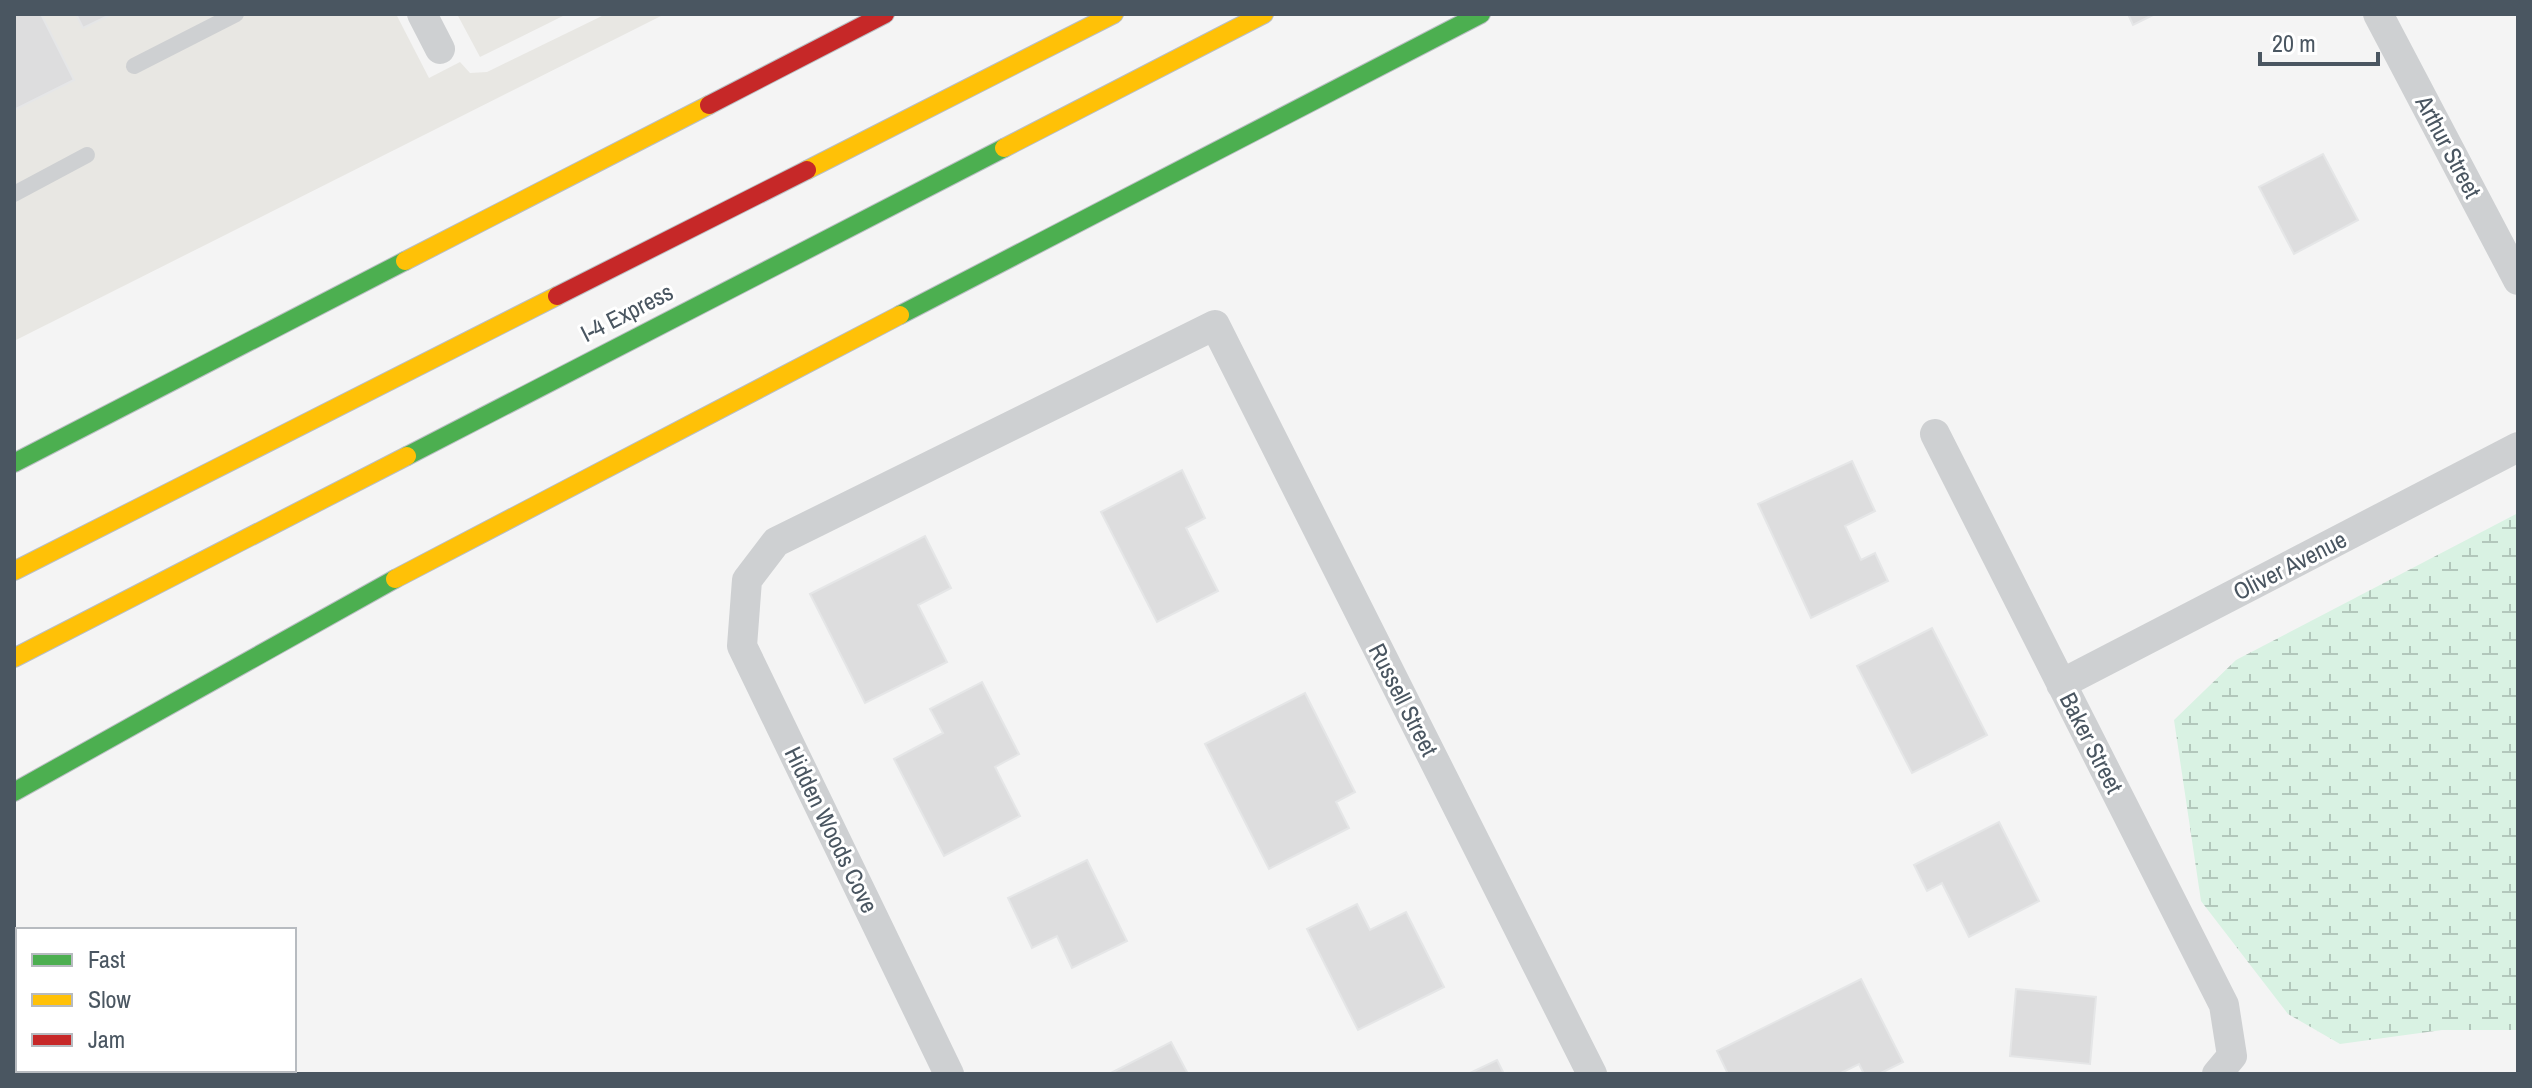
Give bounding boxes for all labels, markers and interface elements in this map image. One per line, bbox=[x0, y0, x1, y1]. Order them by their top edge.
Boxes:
scale bar bbox=[2260, 16, 2378, 66]
text: 20 m bbox=[2272, 27, 2316, 59]
street label: Arthur Street bbox=[2408, 89, 2489, 204]
street label: I-4 Express bbox=[575, 275, 678, 349]
street label: Oliver Avenue bbox=[2227, 523, 2352, 607]
street label: Russell Street bbox=[1362, 638, 1446, 762]
street label: Baker Street bbox=[2053, 687, 2131, 799]
street label: Hidden Woods Cove bbox=[778, 741, 886, 918]
legend bbox=[16, 928, 296, 1072]
text: Fast bbox=[88, 943, 126, 975]
text: Slow bbox=[88, 983, 131, 1015]
text: Jam bbox=[88, 1023, 125, 1055]

